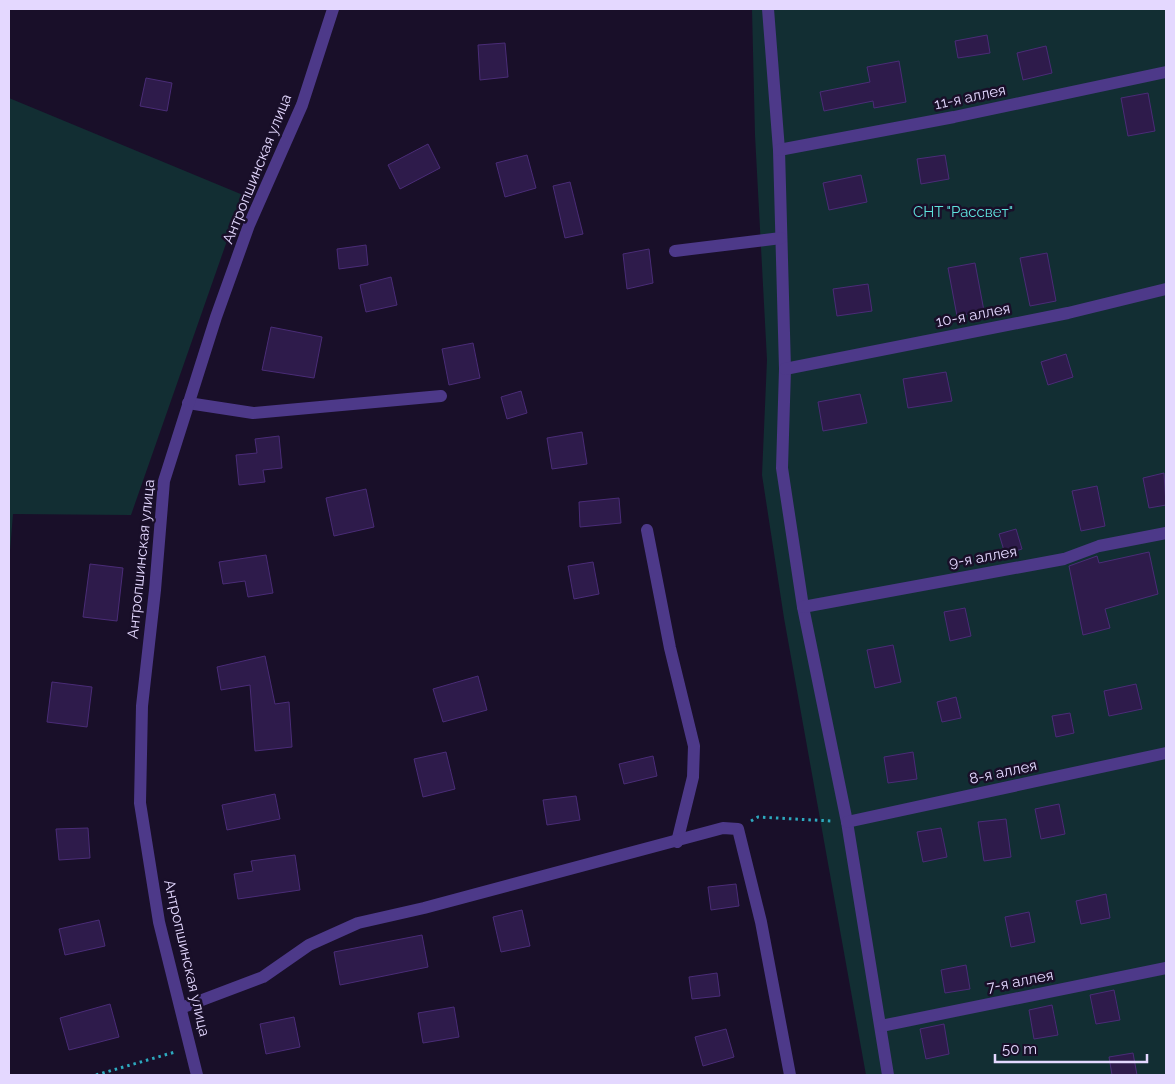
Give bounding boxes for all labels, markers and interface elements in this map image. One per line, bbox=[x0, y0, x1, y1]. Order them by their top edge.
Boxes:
street label: 11-я аллея bbox=[933, 81, 1007, 113]
street label: Антропшинская улица bbox=[219, 91, 295, 247]
park label: СНТ "Рассвет" bbox=[913, 203, 1013, 221]
street label: 10-я аллея bbox=[934, 299, 1012, 331]
street label: Антропшинская улица bbox=[124, 478, 158, 640]
street label: 9-я аллея bbox=[948, 542, 1018, 572]
street label: 8-я аллея bbox=[968, 756, 1038, 788]
street label: Антропшинская улица bbox=[160, 878, 214, 1038]
street label: 7-я аллея bbox=[985, 966, 1055, 996]
scale bar bbox=[995, 1032, 1148, 1064]
text: 50 m bbox=[1002, 1040, 1037, 1058]

